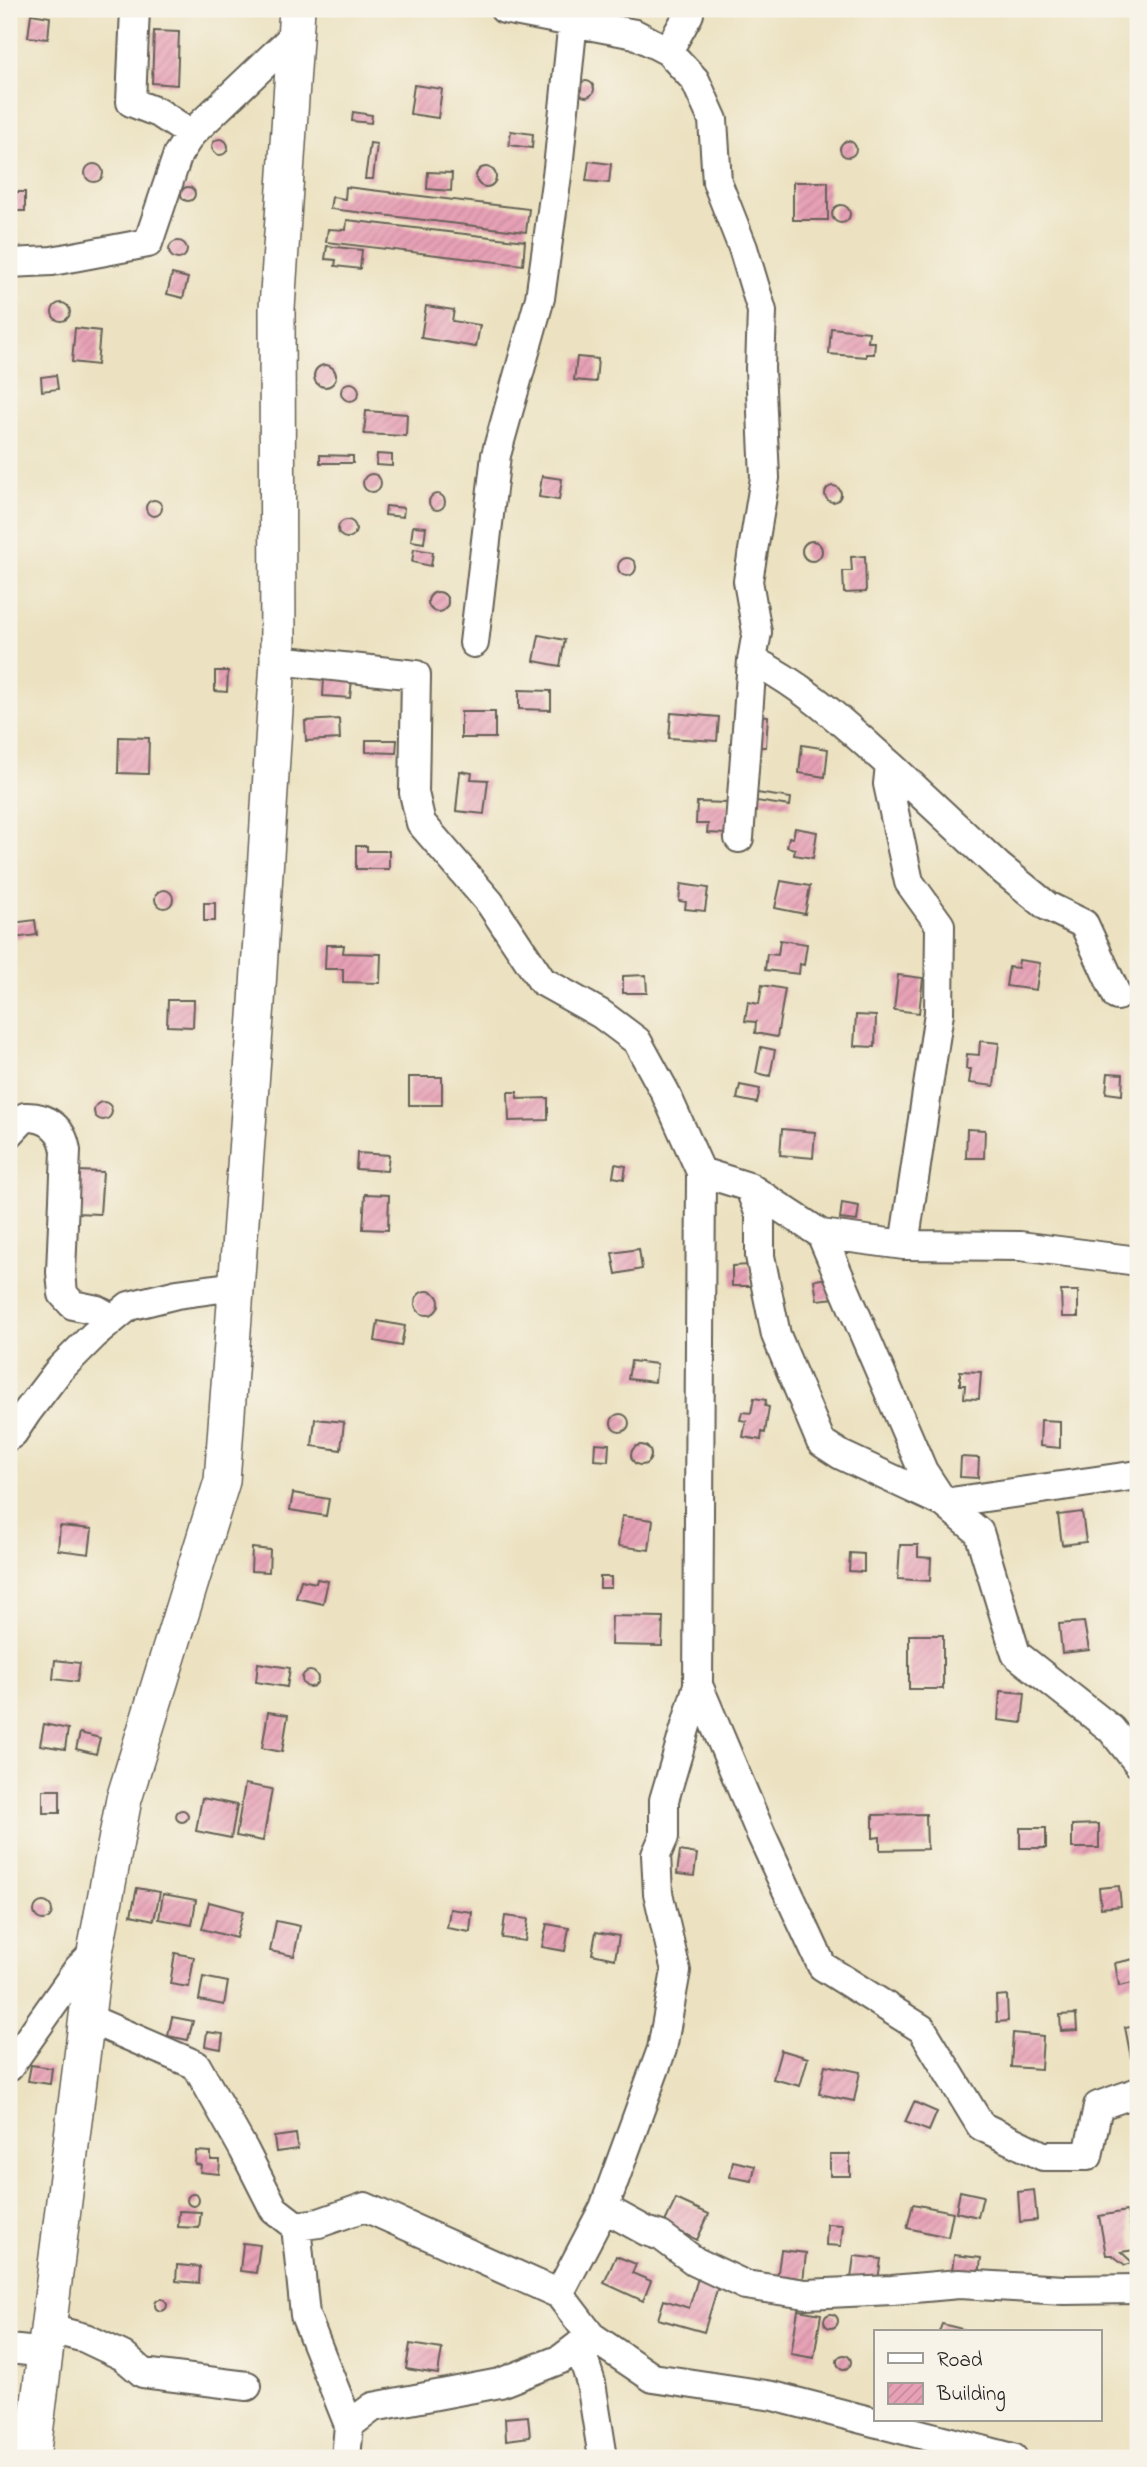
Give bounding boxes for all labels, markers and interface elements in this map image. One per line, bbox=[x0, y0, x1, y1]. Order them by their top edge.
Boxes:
legend bbox=[874, 2330, 1102, 2422]
text: Road bbox=[937, 2346, 983, 2376]
text: Building bbox=[936, 2380, 1006, 2412]

